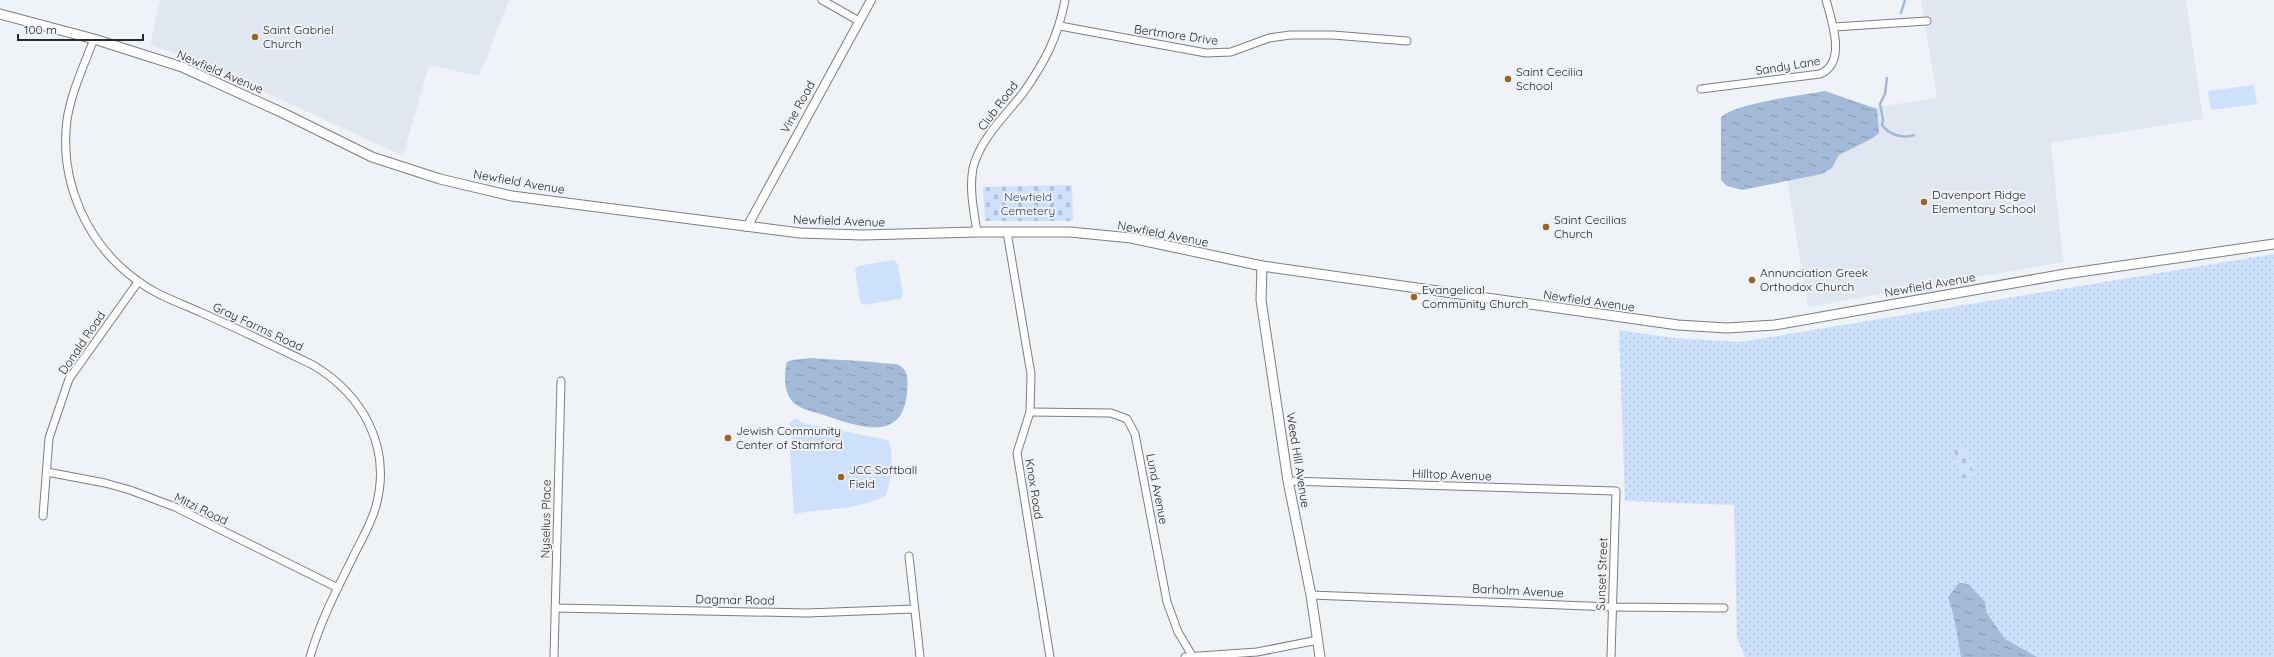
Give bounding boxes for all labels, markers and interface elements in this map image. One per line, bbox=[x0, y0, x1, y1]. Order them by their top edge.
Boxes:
scale bar bbox=[18, 16, 143, 42]
street label: Bertmore Drive bbox=[1133, 21, 1219, 48]
text: 100 m bbox=[24, 22, 57, 37]
place label: Saint Gabriel Church bbox=[263, 22, 334, 51]
marker: Saint Gabriel Church bbox=[250, 32, 260, 42]
street label: Newfield Avenue bbox=[175, 47, 266, 97]
street label: Sandy Lane bbox=[1754, 53, 1822, 78]
place label: Saint Cecilia School bbox=[1516, 64, 1583, 93]
marker: Saint Cecilia School bbox=[1503, 74, 1513, 84]
street label: Vine Road bbox=[777, 78, 818, 135]
street label: Club Road bbox=[974, 78, 1021, 133]
street label: Newfield Avenue bbox=[472, 166, 566, 197]
place label: Davenport Ridge Elementary School bbox=[1932, 187, 2036, 216]
park label: Newfield Cemetery bbox=[1001, 189, 1055, 218]
marker: Davenport Ridge Elementary School bbox=[1919, 197, 1929, 207]
street label: Newfield Avenue bbox=[793, 211, 886, 230]
place label: Saint Cecilias Church bbox=[1554, 212, 1627, 241]
street label: Newfield Avenue bbox=[1116, 217, 1210, 250]
marker: Saint Cecilias Church bbox=[1541, 222, 1551, 232]
place label: Annunciation Greek Orthodox Church bbox=[1760, 265, 1868, 294]
street label: Newfield Avenue bbox=[1883, 269, 1977, 300]
marker: Annunciation Greek Orthodox Church bbox=[1747, 275, 1757, 285]
place label: Evangelical Community Church bbox=[1422, 282, 1528, 311]
street label: Newfield Avenue bbox=[1542, 287, 1636, 314]
marker: Evangelical Community Church bbox=[1409, 292, 1419, 302]
street label: Gray Farms Road bbox=[211, 299, 306, 354]
street label: Donald Road bbox=[55, 308, 108, 377]
street label: Weed Hill Avenue bbox=[1284, 411, 1313, 509]
place label: Jewish Community Center of Stamford bbox=[736, 423, 843, 452]
marker: Jewish Community Center of Stamford bbox=[723, 433, 733, 443]
street label: Lund Avenue bbox=[1143, 452, 1172, 526]
street label: Knox Road bbox=[1022, 458, 1047, 520]
place label: JCC Softball Field bbox=[849, 462, 917, 491]
street label: Hilltop Avenue bbox=[1412, 466, 1492, 483]
marker: JCC Softball Field bbox=[836, 472, 846, 482]
street label: Nyselius Place bbox=[537, 479, 554, 559]
street label: Mitzi Road bbox=[172, 489, 231, 528]
street label: Sunset Street bbox=[1593, 537, 1610, 611]
street label: Barholm Avenue bbox=[1472, 581, 1564, 600]
street label: Dagmar Road bbox=[695, 591, 775, 608]

